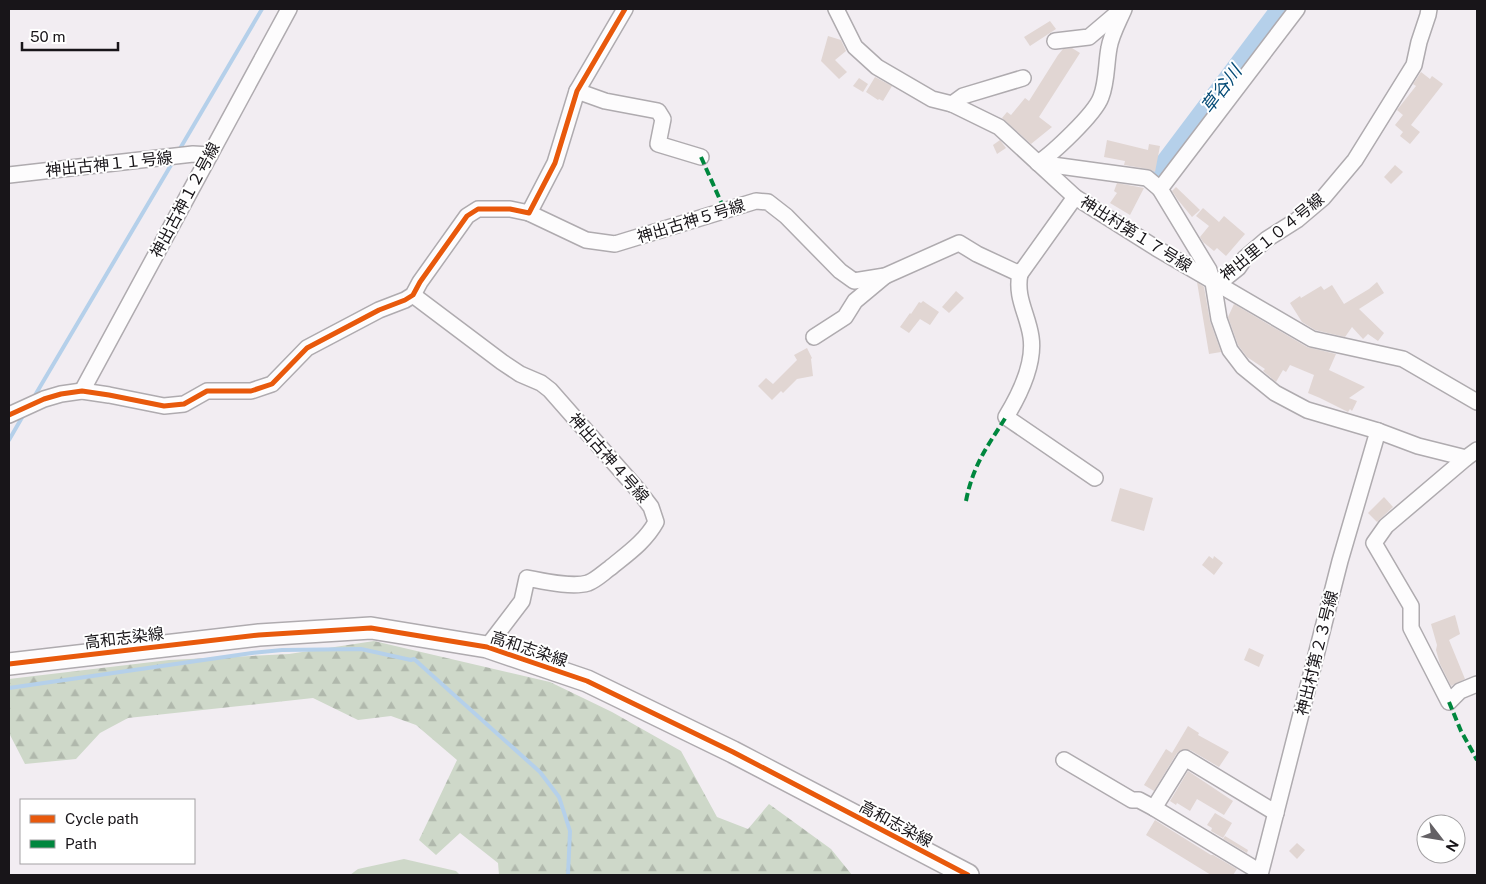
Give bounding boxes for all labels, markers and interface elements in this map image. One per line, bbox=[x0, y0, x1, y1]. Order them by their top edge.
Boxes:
scale bar bbox=[22, 20, 119, 52]
text: 50 m bbox=[30, 28, 65, 45]
water label: 草谷川 bbox=[1196, 60, 1247, 117]
street label: 神出古神１２号線 bbox=[147, 139, 223, 261]
street label: 神出古神１１号線 bbox=[44, 148, 174, 180]
street label: 神出里１０４号線 bbox=[1216, 189, 1328, 285]
street label: 神出村第１７号線 bbox=[1077, 192, 1195, 276]
street label: 神出古神５号線 bbox=[635, 196, 747, 246]
street label: 神出古神４号線 bbox=[565, 409, 653, 507]
street label: 神出村第２３号線 bbox=[1292, 589, 1342, 717]
street label: 高和志染線 bbox=[83, 624, 165, 652]
street label: 高和志染線 bbox=[488, 628, 570, 670]
street label: 高和志染線 bbox=[856, 797, 936, 851]
legend bbox=[20, 799, 195, 864]
text: Cycle path bbox=[65, 810, 139, 827]
north arrow bbox=[1416, 814, 1466, 864]
text: Path bbox=[65, 835, 97, 852]
text: N bbox=[1442, 837, 1462, 855]

